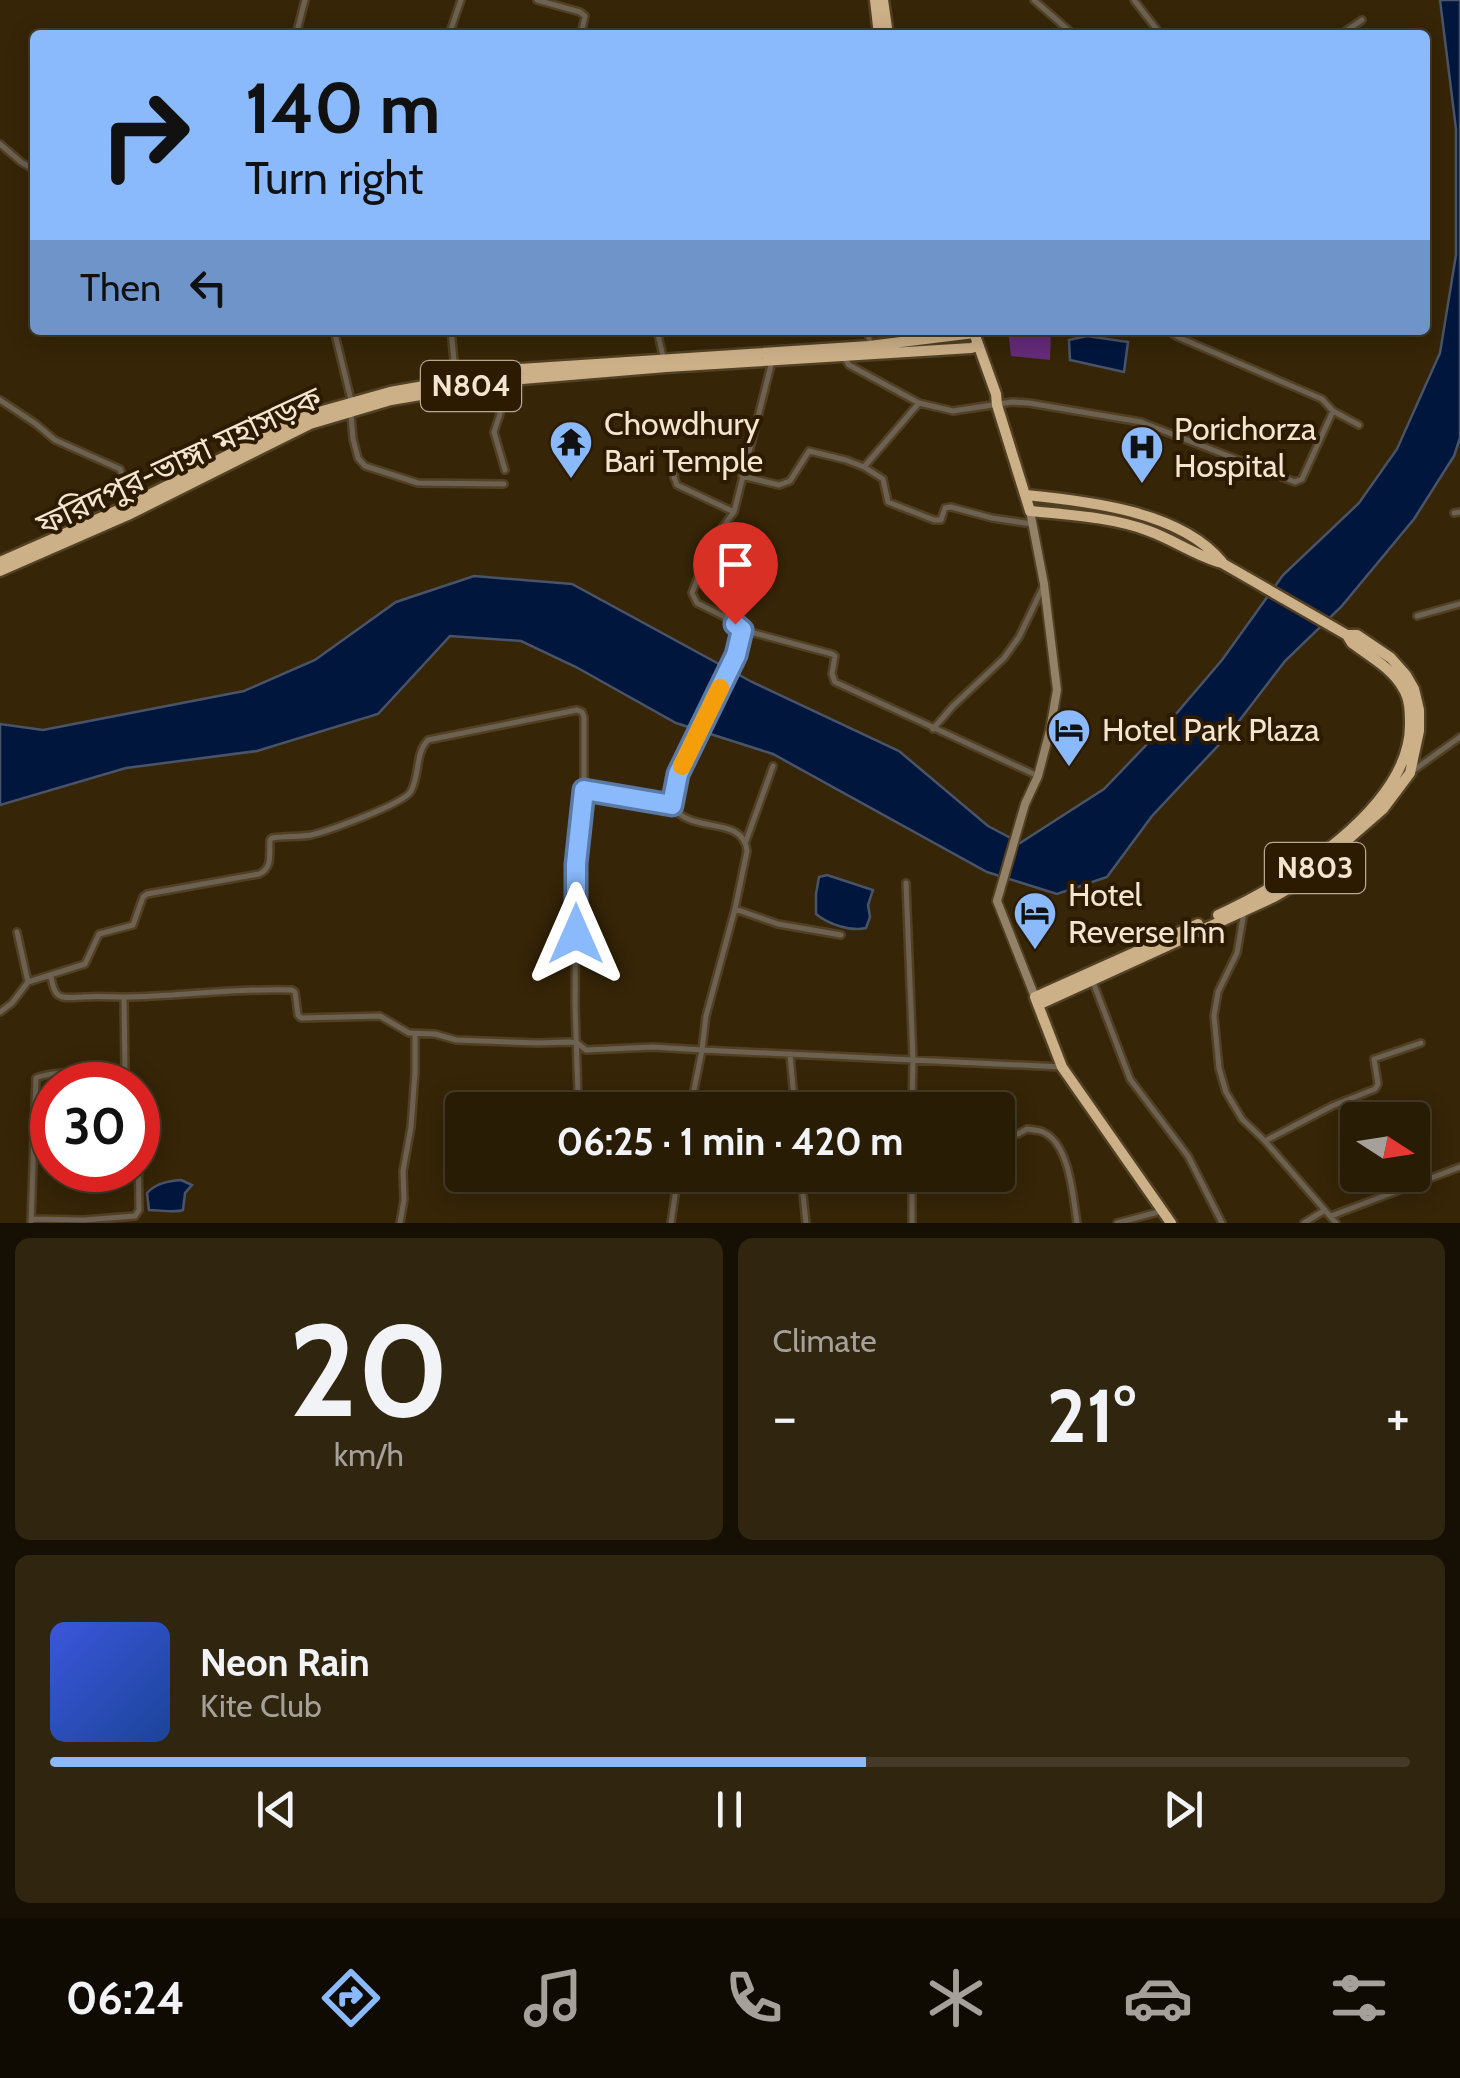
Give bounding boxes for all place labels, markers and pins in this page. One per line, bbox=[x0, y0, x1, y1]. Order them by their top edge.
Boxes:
place label: Chowdhury Bari Temple bbox=[604, 404, 763, 480]
place label: Porichorza Hospital bbox=[1174, 409, 1317, 485]
temple icon: Chowdhury Bari Temple bbox=[548, 419, 594, 480]
hospital icon: Porichorza Hospital bbox=[1119, 424, 1165, 485]
pin bbox=[693, 522, 778, 625]
hotel icon: Hotel Park Plaza bbox=[1046, 707, 1092, 768]
place label: Hotel Park Plaza bbox=[1102, 710, 1320, 749]
place label: Hotel Reverse Inn bbox=[1068, 875, 1225, 951]
hotel icon: Hotel Reverse Inn bbox=[1012, 890, 1058, 951]

